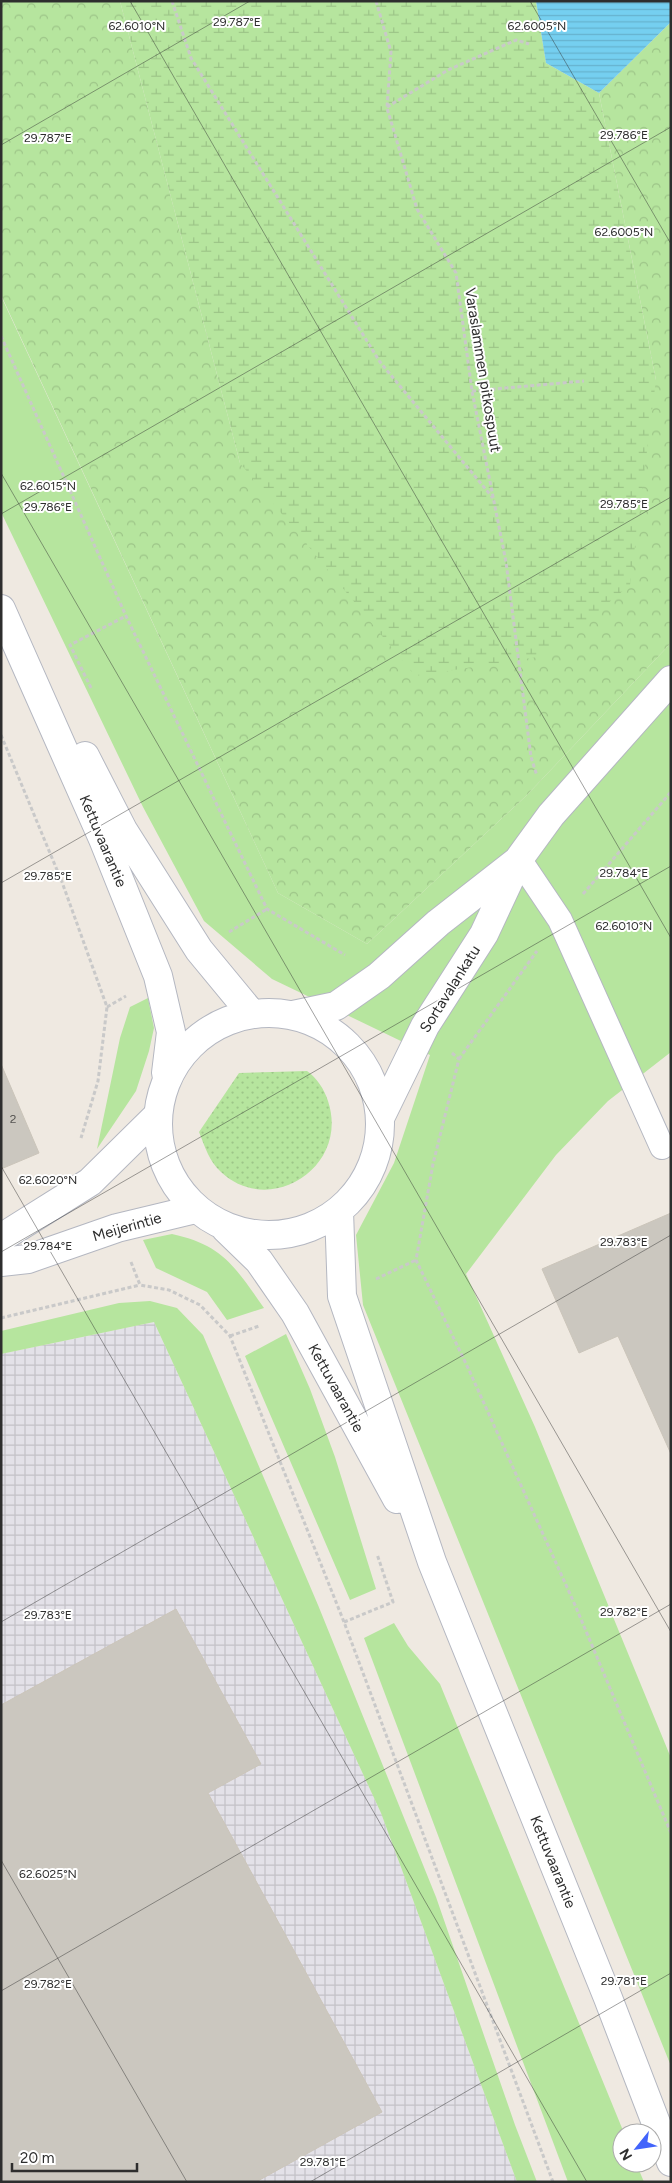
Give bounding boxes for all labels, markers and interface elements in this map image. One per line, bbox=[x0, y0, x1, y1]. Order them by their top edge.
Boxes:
text: 29.787°E bbox=[213, 15, 261, 29]
text: 62.6010°N bbox=[109, 19, 165, 33]
text: 62.6005°N bbox=[508, 19, 566, 33]
text: 29.786°E bbox=[600, 128, 648, 142]
text: 29.787°E bbox=[24, 131, 72, 145]
text: 62.6005°N bbox=[595, 225, 653, 239]
street label: Varaslammen pitkospuut bbox=[461, 287, 505, 454]
text: 62.6015°N bbox=[20, 479, 76, 493]
text: 29.785°E bbox=[600, 497, 648, 511]
text: 29.786°E bbox=[24, 500, 72, 514]
street label: Kettuvaarantie bbox=[76, 792, 130, 890]
text: 29.784°E bbox=[600, 866, 648, 880]
text: 29.785°E bbox=[24, 869, 72, 883]
text: 62.6010°N bbox=[596, 919, 652, 933]
street label: Sortavalankatu bbox=[416, 942, 484, 1036]
house number: 2 bbox=[10, 1112, 16, 1126]
text: 62.6020°N bbox=[19, 1173, 77, 1187]
street label: Meijerintie bbox=[90, 1209, 164, 1245]
text: 29.783°E bbox=[600, 1235, 648, 1249]
text: 29.784°E bbox=[24, 1239, 72, 1253]
street label: Kettuvaarantie bbox=[304, 1341, 368, 1435]
text: 29.782°E bbox=[600, 1605, 648, 1619]
text: 29.783°E bbox=[24, 1608, 72, 1622]
street label: Kettuvaarantie bbox=[526, 1813, 580, 1911]
text: 62.6025°N bbox=[19, 1867, 77, 1881]
text: 29.781°E bbox=[601, 1974, 647, 1988]
text: 29.782°E bbox=[24, 1977, 72, 1991]
north arrow bbox=[612, 2123, 662, 2173]
scale bar bbox=[12, 2140, 138, 2172]
text: N bbox=[616, 2145, 636, 2163]
text: 20 m bbox=[20, 2149, 54, 2167]
text: 29.781°E bbox=[300, 2155, 346, 2169]

